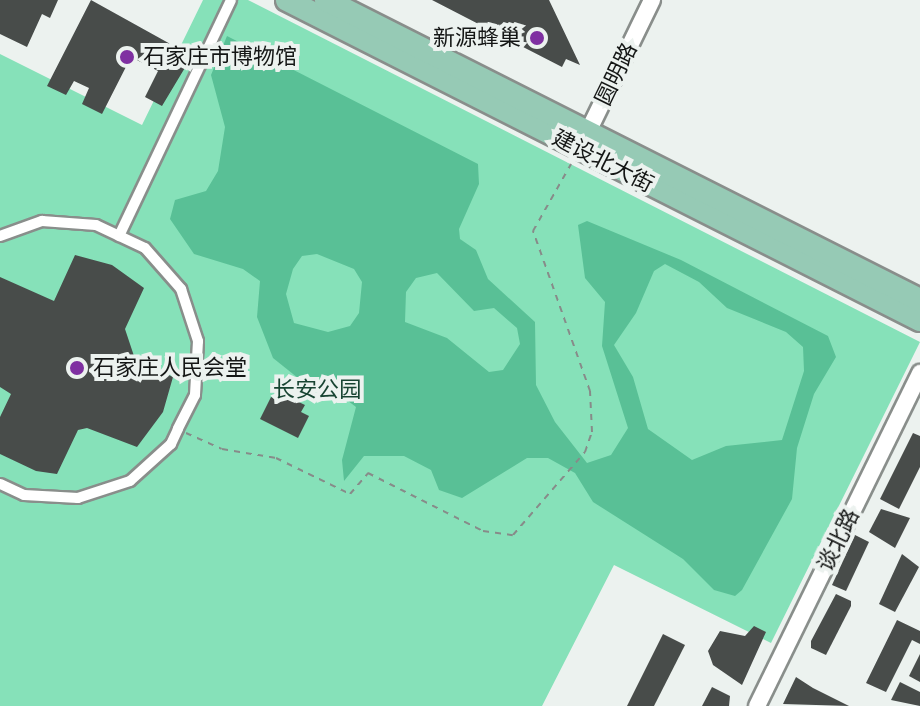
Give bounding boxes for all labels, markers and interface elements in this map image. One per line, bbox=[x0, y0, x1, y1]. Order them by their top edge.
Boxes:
place label: 新源蜂巢 bbox=[433, 25, 521, 51]
marker: 新源蜂巢 bbox=[528, 29, 546, 47]
street label: 圆明路 bbox=[590, 39, 642, 109]
place label: 石家庄市博物馆 bbox=[143, 44, 297, 70]
marker: 石家庄市博物馆 bbox=[118, 48, 136, 66]
street label: 建设北大街 bbox=[548, 124, 658, 198]
place label: 石家庄人民会堂 bbox=[93, 355, 247, 381]
marker: 石家庄人民会堂 bbox=[68, 359, 86, 377]
park label: 长安公园 bbox=[273, 377, 361, 403]
street label: 谈北路 bbox=[812, 505, 864, 575]

